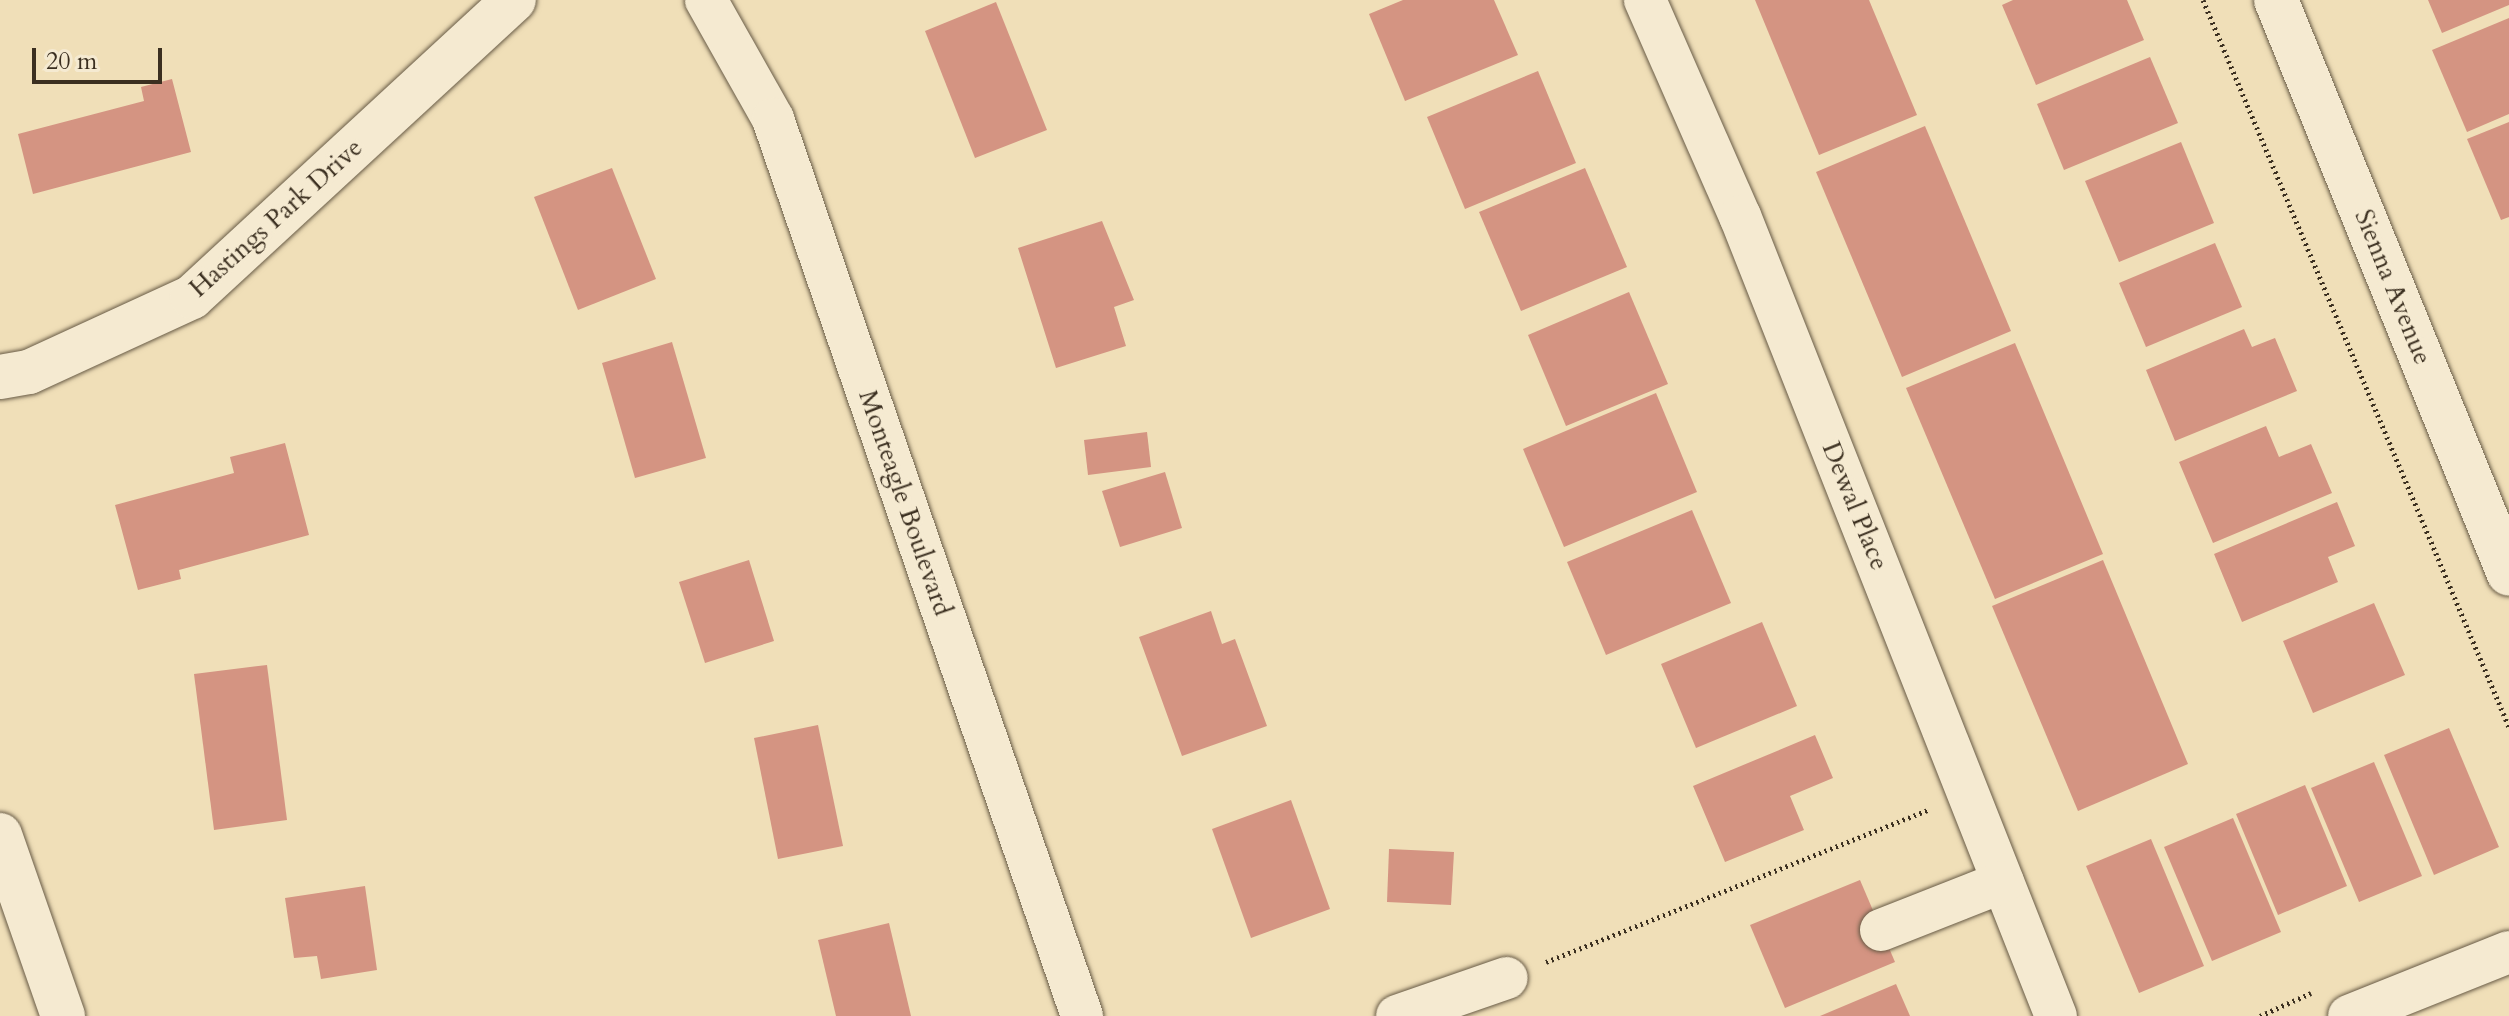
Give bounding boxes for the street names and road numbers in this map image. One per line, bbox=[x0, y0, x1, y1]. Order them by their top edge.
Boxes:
street label: Hastings Park Drive bbox=[183, 132, 369, 304]
street label: Sienna Avenue bbox=[2348, 205, 2438, 369]
street label: Monteagle Boulevard bbox=[852, 386, 958, 620]
street label: Dewal Place bbox=[1815, 437, 1895, 575]

